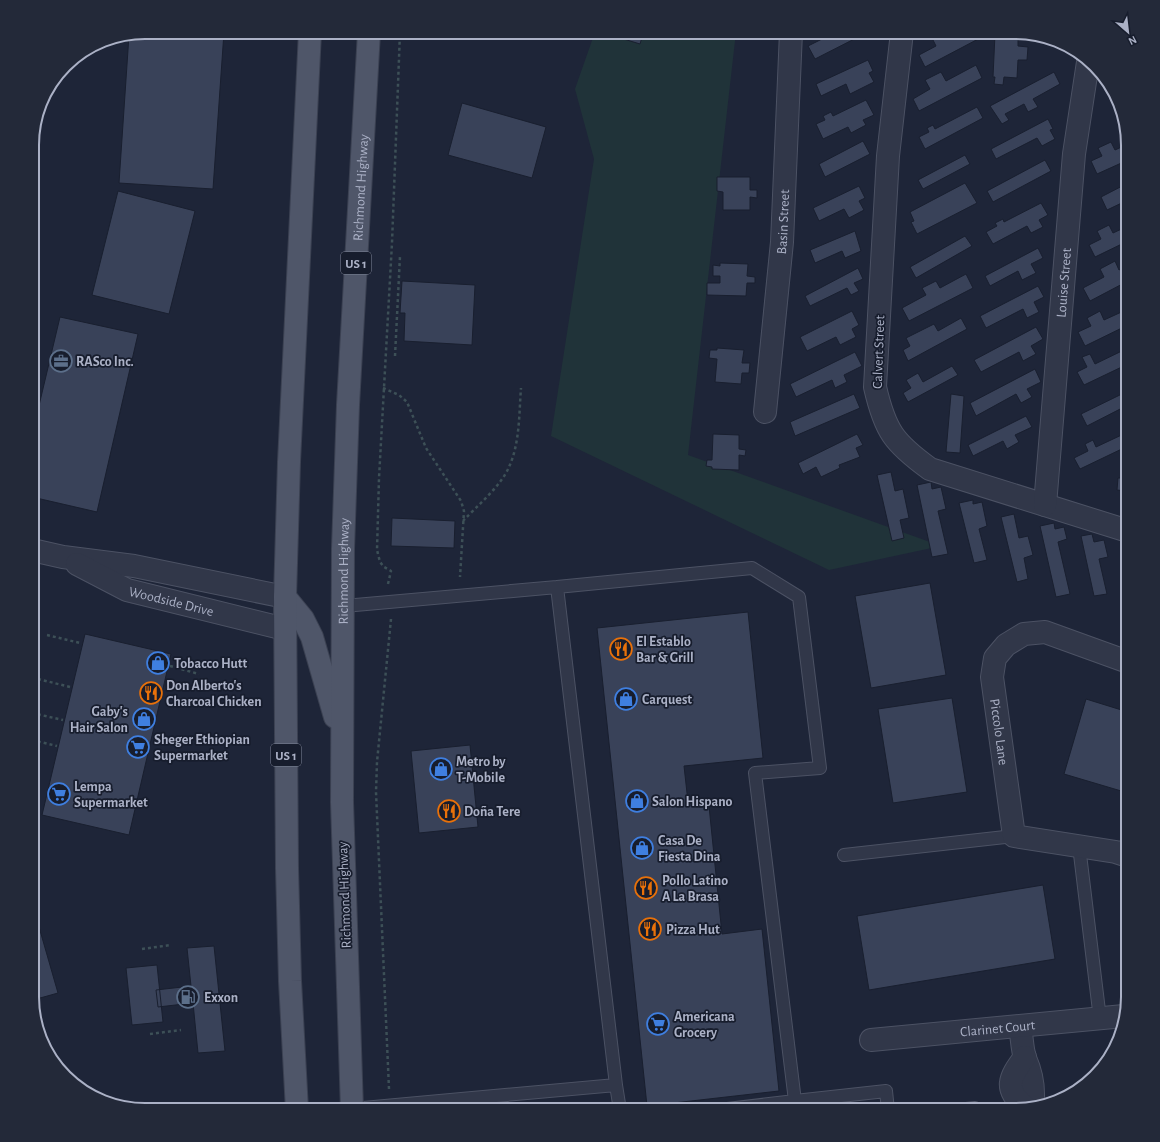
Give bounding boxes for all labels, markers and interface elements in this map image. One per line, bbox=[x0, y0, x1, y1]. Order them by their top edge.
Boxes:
north arrow bbox=[1108, 12, 1148, 52]
text: N bbox=[1126, 34, 1138, 47]
street label: Richmond Highway bbox=[351, 134, 371, 241]
street label: Basin Street bbox=[775, 189, 792, 255]
street label: Louise Street bbox=[1054, 247, 1074, 318]
road number: US 1 bbox=[341, 252, 371, 274]
street label: Calvert Street bbox=[871, 314, 887, 389]
office icon: RASco Inc. bbox=[48, 348, 74, 374]
place label: RASco Inc. bbox=[76, 355, 134, 369]
street label: Richmond Highway bbox=[337, 518, 352, 625]
street label: Woodside Drive bbox=[127, 585, 215, 619]
place label: El Establo Bar & Grill bbox=[636, 635, 694, 665]
restaurant icon: El Establo Bar & Grill bbox=[608, 636, 634, 662]
shop icon: Tobacco Hutt bbox=[145, 650, 171, 676]
place label: Tobacco Hutt bbox=[174, 657, 248, 671]
place label: Don Alberto's Charcoal Chicken bbox=[166, 679, 262, 709]
restaurant icon: Don Alberto's Charcoal Chicken bbox=[138, 680, 164, 706]
shop icon: Carquest bbox=[613, 686, 639, 712]
place label: Carquest bbox=[642, 693, 692, 707]
street label: Piccolo Lane bbox=[987, 698, 1010, 766]
place label: Gaby's Hair Salon bbox=[70, 705, 128, 735]
shop icon: Gaby's Hair Salon bbox=[131, 706, 157, 732]
place label: Sheger Ethiopian Supermarket bbox=[154, 733, 250, 763]
supermarket icon: Sheger Ethiopian Supermarket bbox=[125, 734, 151, 760]
road number: US 1 bbox=[271, 744, 301, 766]
place label: Metro by T-Mobile bbox=[456, 755, 506, 785]
shop icon: Metro by T-Mobile bbox=[428, 756, 454, 782]
place label: Lempa Supermarket bbox=[74, 780, 148, 810]
supermarket icon: Lempa Supermarket bbox=[46, 781, 72, 807]
shop icon: Salon Hispano bbox=[624, 788, 650, 814]
place label: Salon Hispano bbox=[652, 795, 733, 809]
restaurant icon: Doña Tere bbox=[436, 798, 462, 824]
place label: Doña Tere bbox=[464, 805, 521, 819]
place label: Casa De Fiesta Dina bbox=[658, 834, 721, 864]
shop icon: Casa De Fiesta Dina bbox=[629, 835, 655, 861]
street label: Richmond Highway bbox=[336, 841, 354, 949]
place label: Pollo Latino A La Brasa bbox=[662, 874, 728, 904]
restaurant icon: Pollo Latino A La Brasa bbox=[633, 875, 659, 901]
restaurant icon: Pizza Hut bbox=[637, 916, 663, 942]
place label: Pizza Hut bbox=[666, 923, 720, 937]
fuel station icon: Exxon bbox=[175, 984, 201, 1010]
place label: Exxon bbox=[204, 991, 238, 1005]
place label: Americana Grocery bbox=[674, 1010, 735, 1040]
supermarket icon: Americana Grocery bbox=[645, 1011, 671, 1037]
street label: Clarinet Court bbox=[959, 1018, 1036, 1040]

